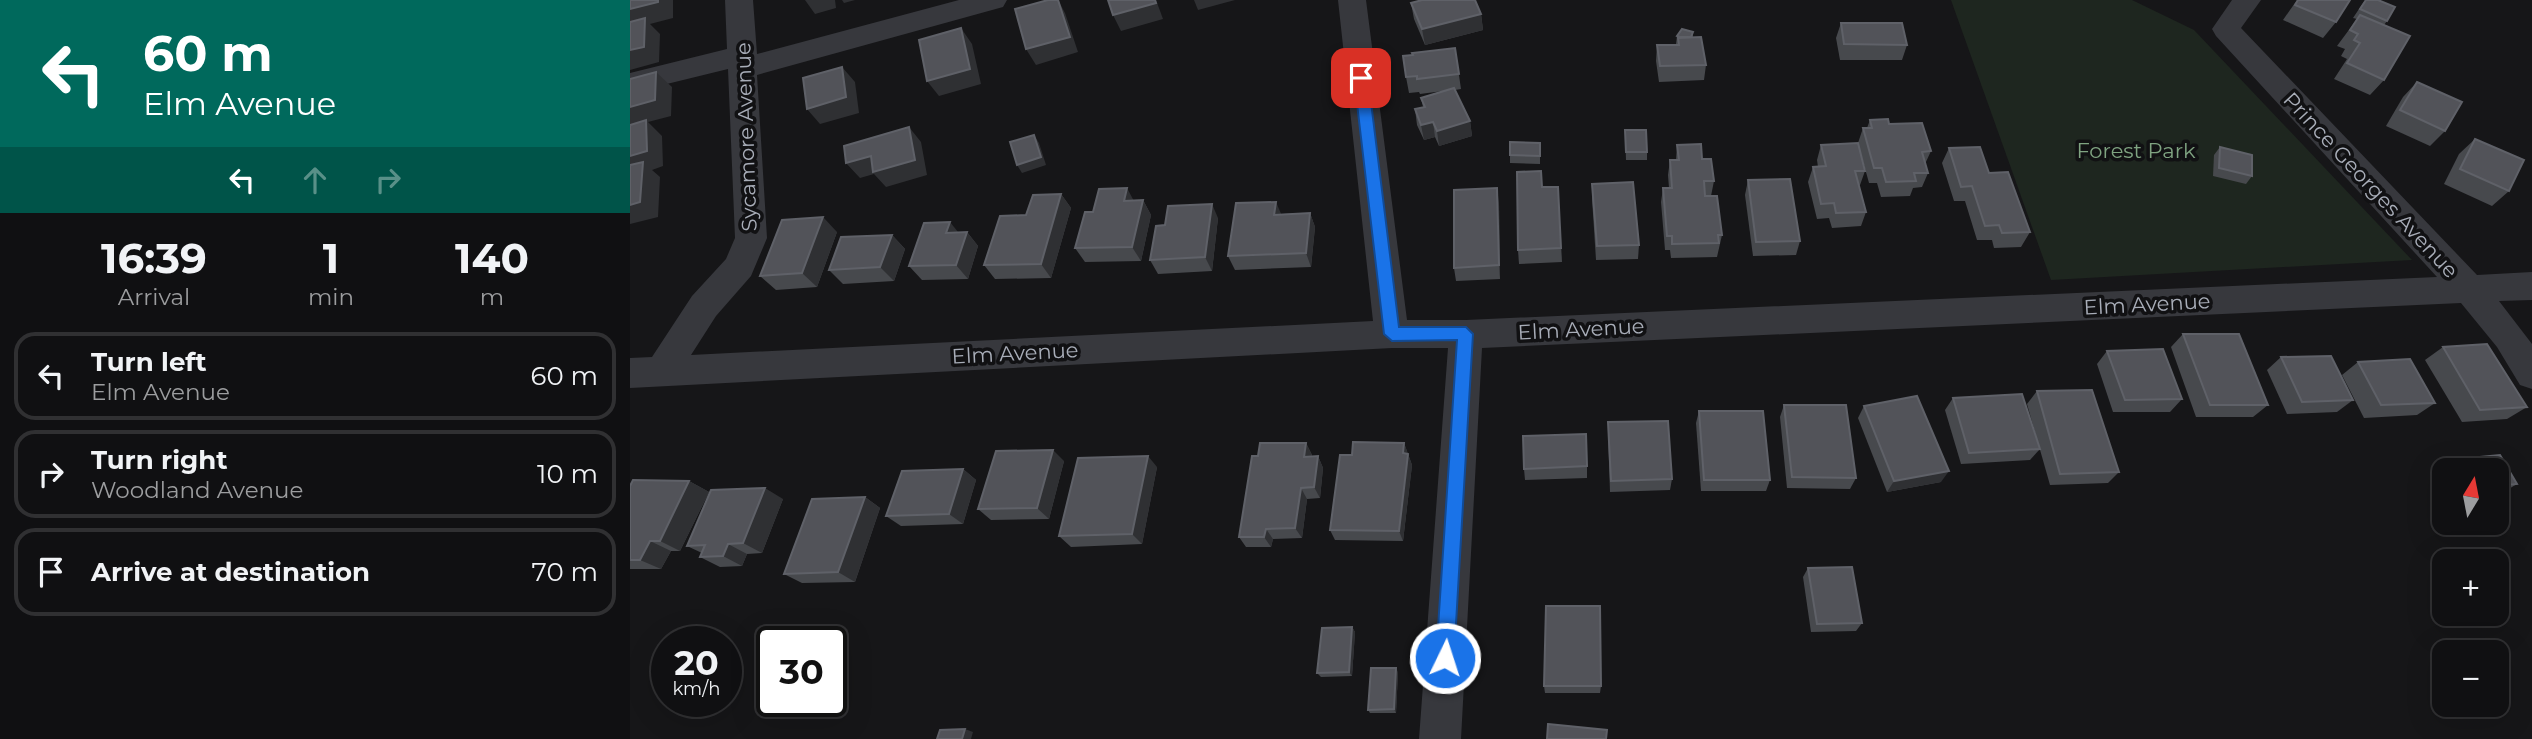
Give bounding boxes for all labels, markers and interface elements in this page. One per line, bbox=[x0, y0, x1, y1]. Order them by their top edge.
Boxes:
text: 60 m bbox=[143, 24, 273, 83]
icon: left bbox=[28, 28, 119, 119]
street label: Sycamore Avenue bbox=[730, 42, 762, 232]
pin bbox=[1331, 48, 1391, 108]
icon: arrive bbox=[1342, 59, 1380, 97]
text: Elm Avenue bbox=[143, 84, 336, 123]
street label: Prince Georges Avenue bbox=[2278, 87, 2464, 283]
park label: Forest Park bbox=[2076, 138, 2196, 163]
icon: left bbox=[223, 161, 261, 199]
icon: ahead bbox=[296, 161, 334, 199]
icon: right bbox=[369, 161, 407, 199]
text: 16:39 bbox=[101, 232, 207, 284]
text: 1 bbox=[323, 232, 339, 284]
text: 140 bbox=[455, 232, 529, 284]
text: Arrival bbox=[118, 283, 190, 311]
text: min bbox=[308, 283, 354, 311]
text: m bbox=[480, 283, 504, 311]
street label: Elm Avenue bbox=[2083, 288, 2211, 320]
street label: Elm Avenue bbox=[1517, 313, 1645, 345]
street label: Elm Avenue bbox=[951, 337, 1079, 369]
text: Turn left bbox=[91, 346, 207, 378]
icon: left bbox=[32, 357, 70, 395]
text: 60 m bbox=[531, 360, 598, 392]
text: Elm Avenue bbox=[91, 378, 230, 406]
text: Turn right bbox=[91, 444, 227, 476]
icon: right bbox=[32, 455, 70, 493]
text: 10 m bbox=[537, 458, 598, 490]
north arrow bbox=[2432, 458, 2510, 536]
map controls bbox=[2432, 458, 2509, 717]
text: Woodland Avenue bbox=[91, 476, 303, 504]
button: + bbox=[2432, 549, 2509, 626]
icon: arrive bbox=[32, 553, 70, 591]
text: Arrive at destination bbox=[91, 556, 370, 588]
text: 70 m bbox=[532, 556, 598, 588]
position arrow bbox=[1408, 621, 1482, 695]
speed limit sign: 30 bbox=[756, 626, 847, 717]
button: − bbox=[2432, 640, 2509, 717]
text: 20 bbox=[674, 641, 719, 684]
text: km/h bbox=[672, 678, 721, 700]

